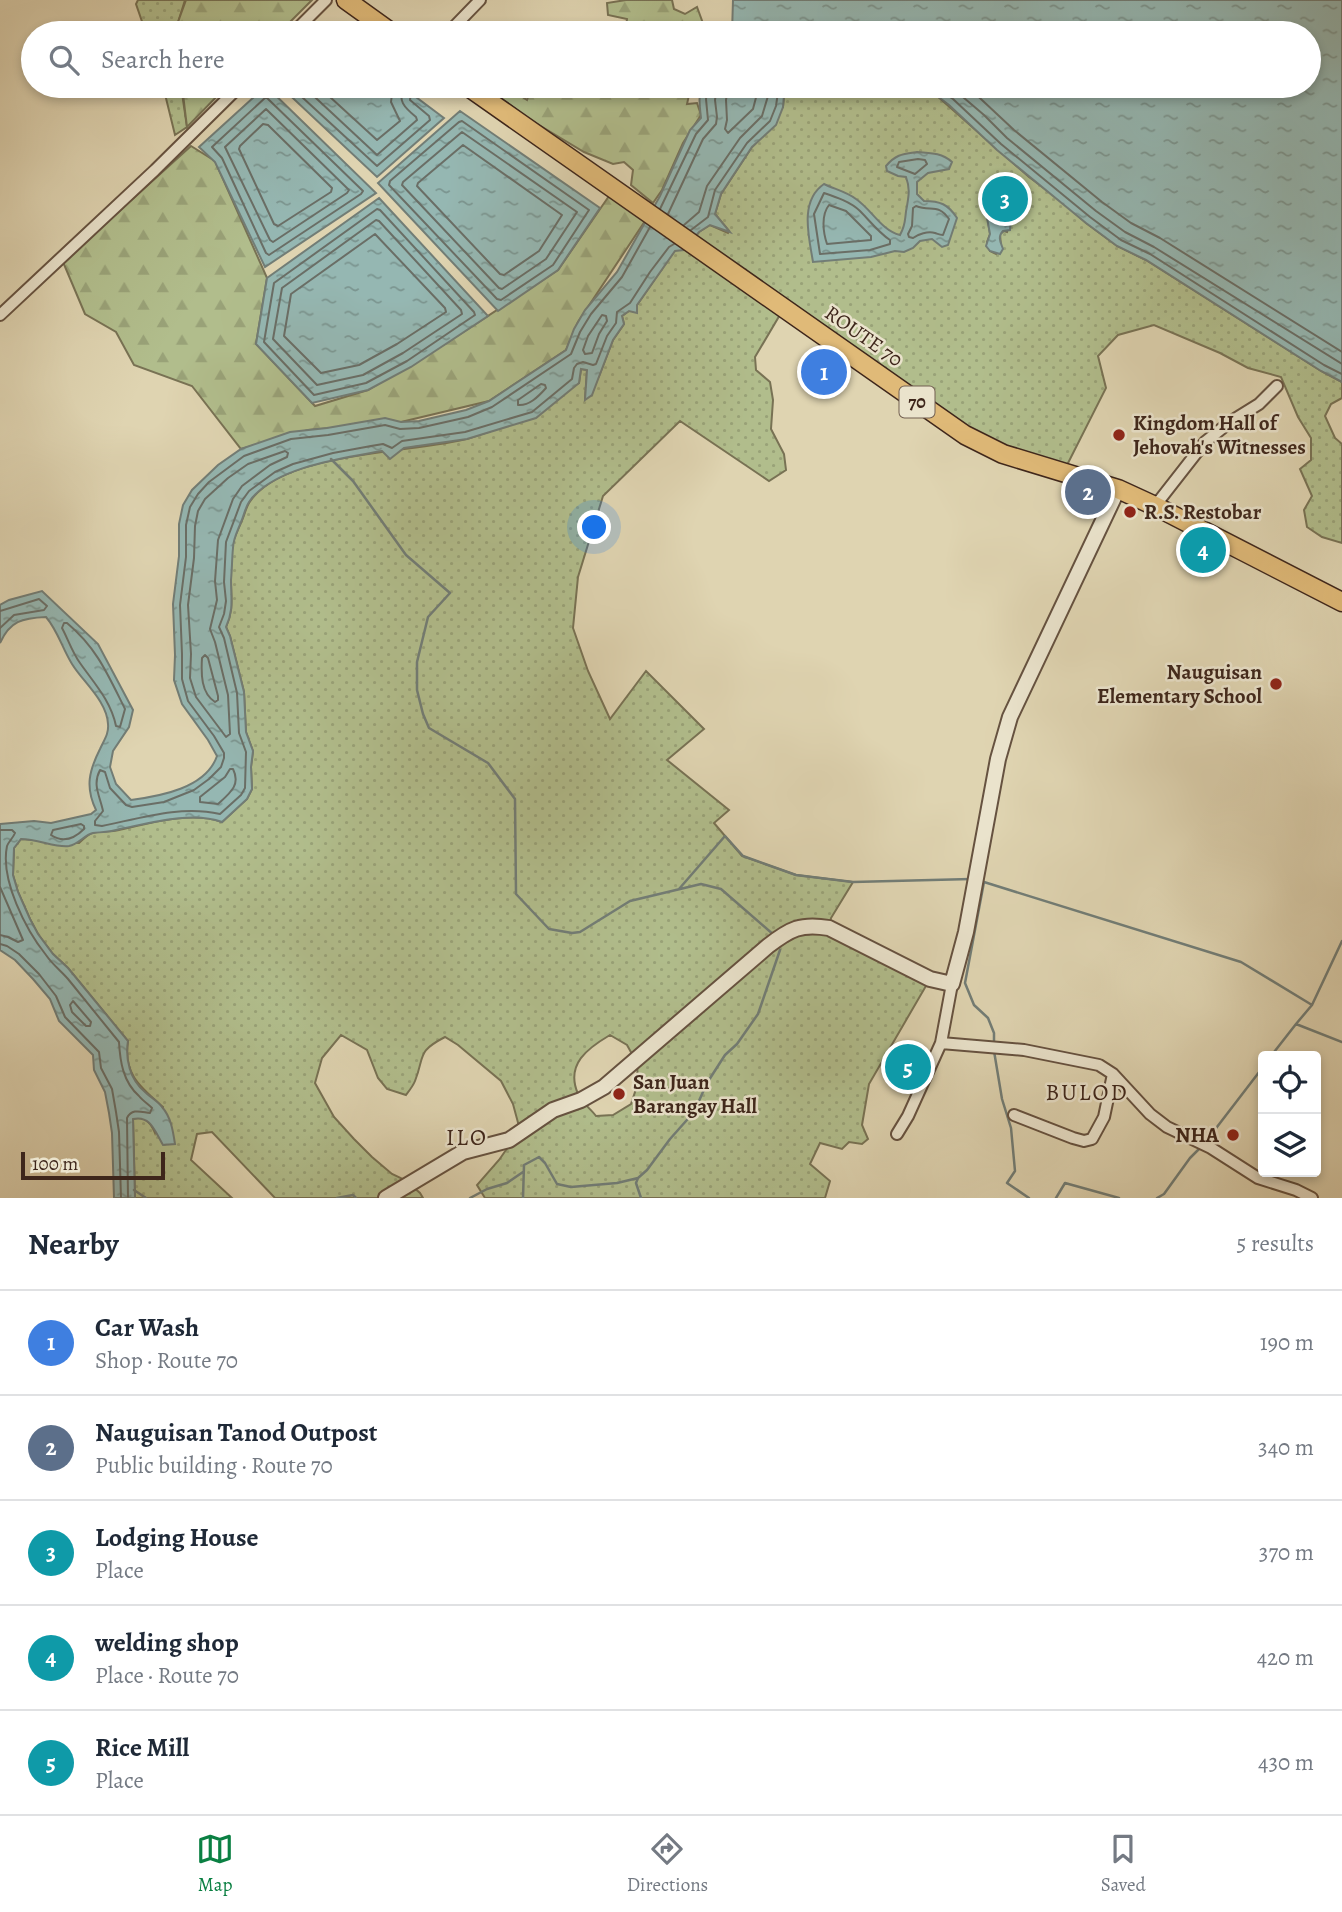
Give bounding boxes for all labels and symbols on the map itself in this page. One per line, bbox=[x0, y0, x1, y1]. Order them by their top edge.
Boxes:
pin: 3 bbox=[982, 173, 1028, 225]
street label: ROUTE 70 bbox=[819, 299, 909, 373]
pin: 1 bbox=[801, 346, 847, 398]
road number: 70 bbox=[900, 386, 934, 418]
place label: Kingdom Hall of Jehovah's Witnesses bbox=[1133, 409, 1306, 461]
marker: Kingdom Hall of Jehovah's Witnesses bbox=[1111, 427, 1127, 443]
pin: 2 bbox=[1065, 466, 1111, 518]
place label: R.S. Restobar bbox=[1144, 498, 1262, 526]
marker: R.S. Restobar bbox=[1122, 504, 1138, 520]
your location bbox=[577, 510, 611, 544]
pin: 4 bbox=[1180, 524, 1226, 576]
place label: Nauguisan Elementary School bbox=[1097, 658, 1262, 710]
marker: Nauguisan Elementary School bbox=[1268, 676, 1284, 692]
pin: 5 bbox=[885, 1041, 931, 1093]
place label: San Juan Barangay Hall bbox=[633, 1068, 757, 1120]
district label: BULOD bbox=[1045, 1077, 1129, 1108]
marker: San Juan Barangay Hall bbox=[611, 1086, 627, 1102]
place label: NHA bbox=[1175, 1121, 1220, 1149]
district label: ILO bbox=[446, 1122, 488, 1153]
marker: NHA bbox=[1225, 1127, 1241, 1143]
scale bar bbox=[21, 1149, 164, 1181]

